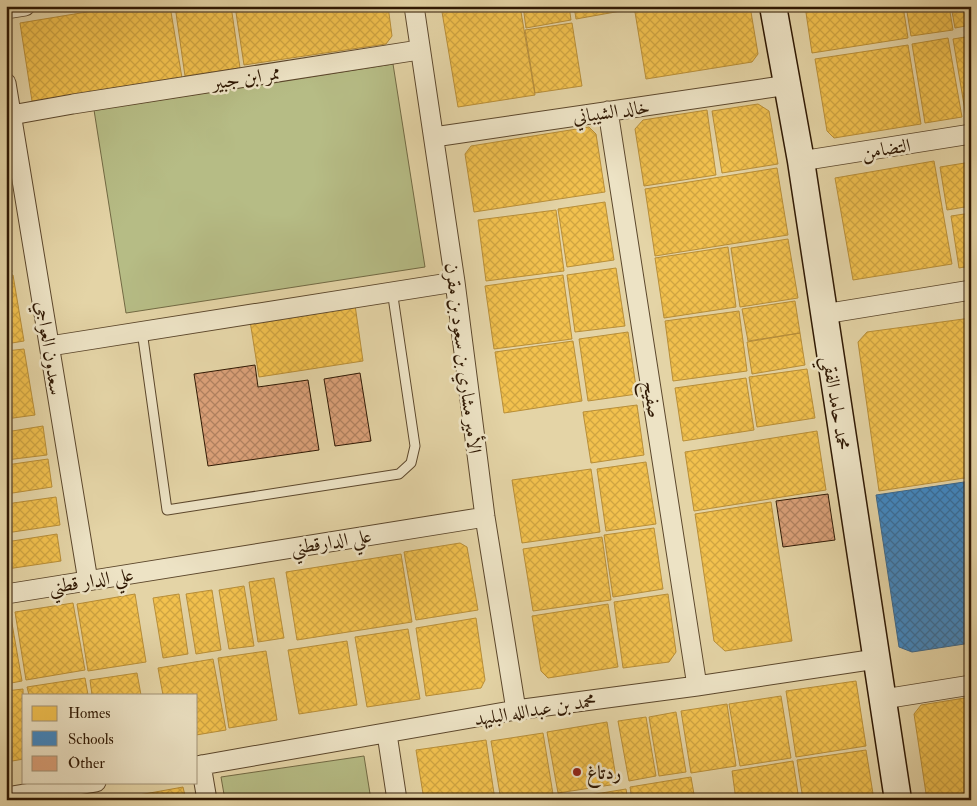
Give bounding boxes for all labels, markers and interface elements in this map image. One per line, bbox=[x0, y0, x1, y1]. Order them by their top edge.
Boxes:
street label: ممر ابن جبير bbox=[208, 61, 282, 96]
street label: خالد الشيباني bbox=[571, 95, 652, 132]
street label: التضامن bbox=[860, 133, 913, 166]
street label: الأمير مشاري بن سعود بن مقرن bbox=[436, 261, 489, 455]
street label: سعدون العواجي bbox=[27, 299, 68, 397]
street label: محمد حامد الفقي bbox=[811, 354, 855, 453]
street label: صفيح bbox=[632, 379, 667, 420]
street label: علي الدارقطني bbox=[289, 524, 374, 566]
street label: علي الدار قطني bbox=[47, 562, 136, 605]
street label: محمد بن عبدالله البليهد bbox=[472, 688, 598, 731]
legend bbox=[22, 694, 198, 784]
text: Homes bbox=[68, 704, 110, 723]
text: Schools bbox=[68, 730, 114, 749]
text: Other bbox=[68, 754, 105, 773]
place label: ردتاغ bbox=[587, 761, 622, 788]
marker: ردتاغ bbox=[571, 766, 583, 778]

